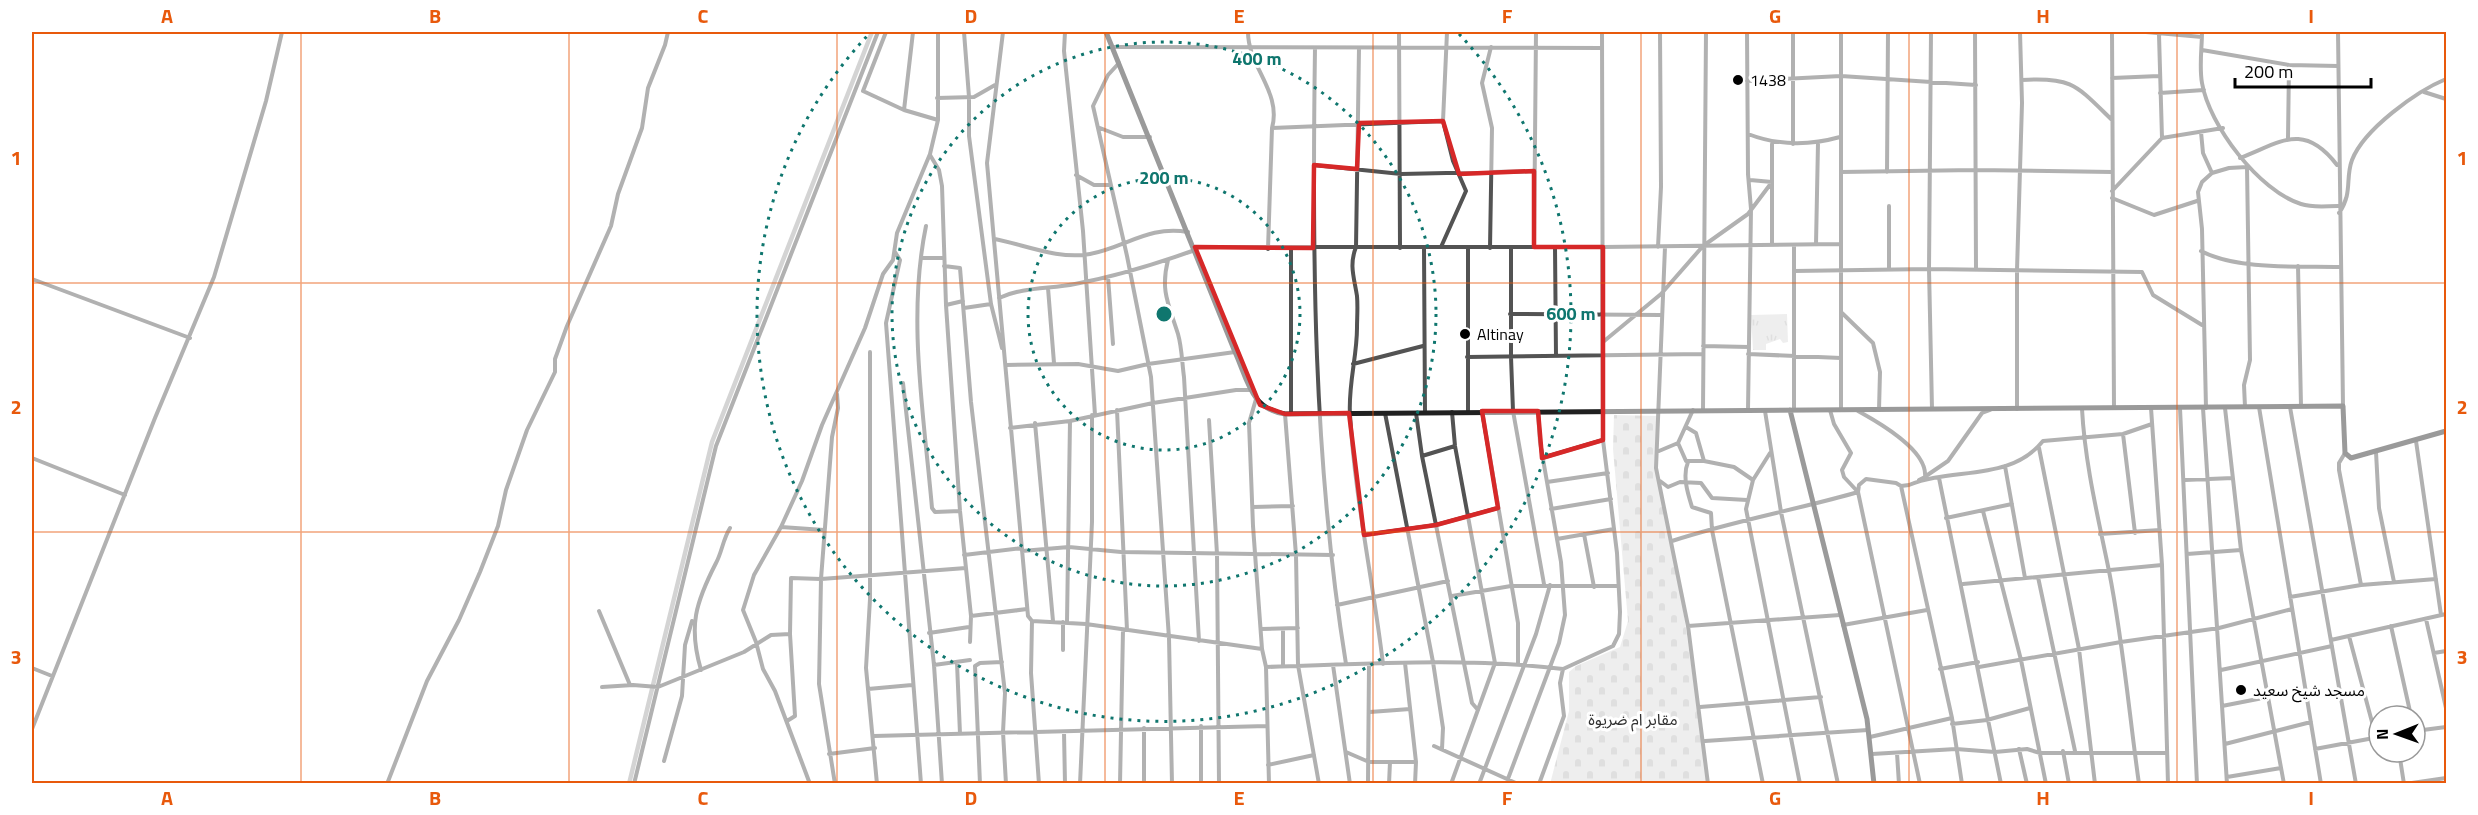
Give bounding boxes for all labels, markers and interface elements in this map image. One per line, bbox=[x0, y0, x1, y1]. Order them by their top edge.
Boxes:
text: A bbox=[161, 0, 173, 31]
text: B bbox=[429, 0, 441, 31]
text: C bbox=[698, 0, 709, 31]
text: D bbox=[965, 0, 977, 31]
text: E bbox=[1233, 0, 1245, 31]
text: F bbox=[1502, 0, 1513, 31]
text: G bbox=[1769, 0, 1781, 31]
text: H bbox=[2036, 0, 2050, 31]
text: I bbox=[2308, 0, 2314, 31]
text: 400 m bbox=[1232, 45, 1282, 72]
scale bar bbox=[2235, 51, 2372, 89]
text: 200 m bbox=[2244, 58, 2293, 85]
place label: 1438 bbox=[1750, 68, 1786, 92]
marker: 1438 bbox=[1731, 73, 1745, 87]
text: 1 bbox=[10, 142, 22, 173]
text: 1 bbox=[2456, 142, 2468, 173]
text: 200 m bbox=[1139, 164, 1189, 191]
text: 600 m bbox=[1546, 300, 1596, 327]
centre of rings bbox=[1154, 304, 1174, 324]
place label: Altinay bbox=[1477, 322, 1524, 346]
marker: Altinay bbox=[1458, 327, 1472, 341]
text: 2 bbox=[10, 391, 22, 422]
text: 2 bbox=[2456, 391, 2468, 422]
text: 3 bbox=[10, 641, 22, 672]
text: 3 bbox=[2456, 641, 2468, 672]
place label: مسجد شيخ سعيد bbox=[2253, 678, 2365, 703]
marker: مسجد شيخ سعيد bbox=[2234, 683, 2248, 697]
north arrow bbox=[2367, 704, 2427, 764]
park label: مقابر ام ضريوة bbox=[1588, 707, 1678, 732]
text: N bbox=[2370, 729, 2394, 740]
text: A bbox=[161, 782, 173, 813]
text: B bbox=[429, 782, 441, 813]
text: C bbox=[698, 782, 709, 813]
text: D bbox=[965, 782, 977, 813]
text: E bbox=[1233, 782, 1245, 813]
text: F bbox=[1502, 782, 1513, 813]
text: G bbox=[1769, 782, 1781, 813]
text: H bbox=[2036, 782, 2050, 813]
text: I bbox=[2308, 782, 2314, 813]

